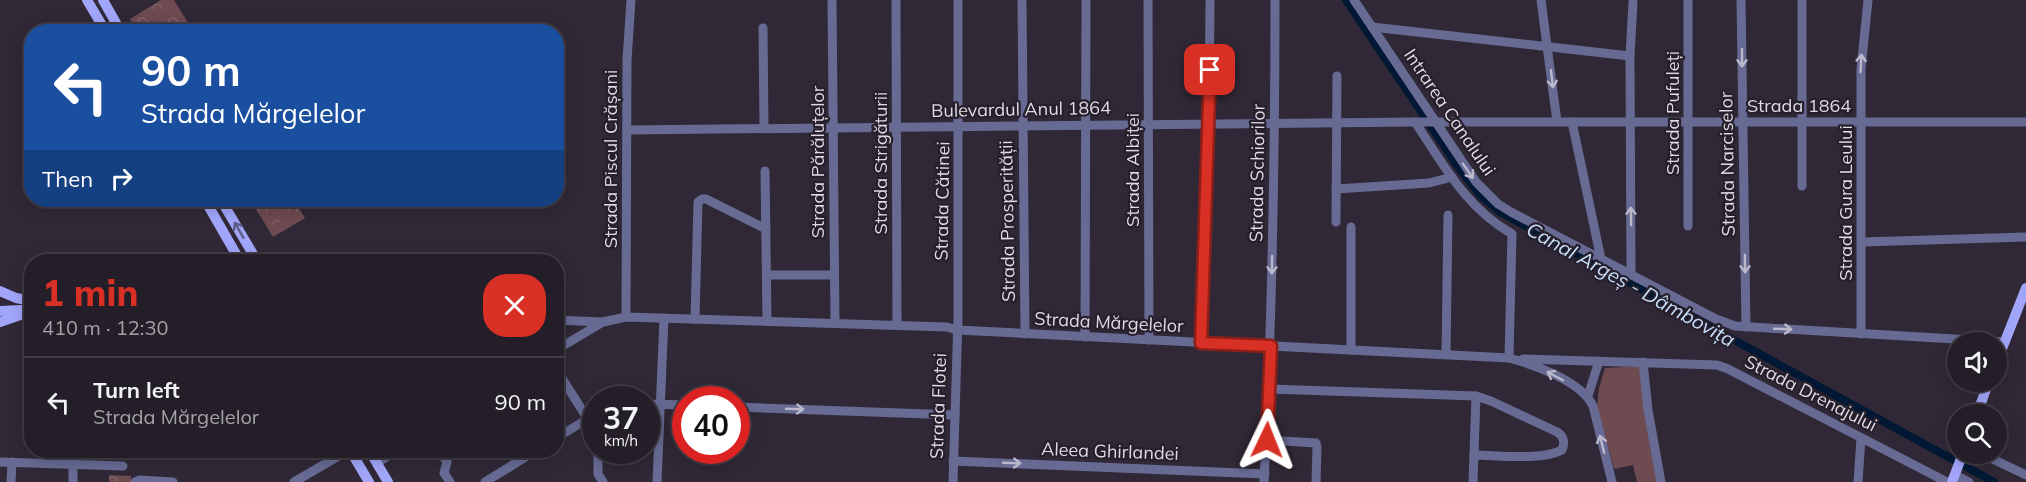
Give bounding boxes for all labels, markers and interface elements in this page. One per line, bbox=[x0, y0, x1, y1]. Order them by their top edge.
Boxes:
text: 90 m bbox=[141, 44, 241, 97]
pin bbox=[1184, 44, 1235, 95]
street label: Intrarea Canalului bbox=[1399, 44, 1501, 180]
icon: left bbox=[42, 48, 120, 126]
one-way arrow bbox=[1736, 48, 1748, 68]
street label: Strada Pufuleți bbox=[1661, 51, 1684, 175]
icon: arrive bbox=[1193, 53, 1226, 86]
one-way arrow bbox=[1856, 53, 1867, 73]
one-way arrow bbox=[1546, 68, 1557, 88]
street label: Strada Piscul Crășani bbox=[599, 70, 622, 248]
street label: Strada Părăluțelor bbox=[806, 85, 829, 238]
street label: Strada Narciselor bbox=[1714, 91, 1740, 237]
street label: Strada Strigăturii bbox=[869, 92, 892, 234]
street label: Strada 1864 bbox=[1747, 94, 1851, 117]
text: Strada Mărgelelor bbox=[141, 96, 365, 130]
street label: Bulevardul Anul 1864 bbox=[931, 96, 1111, 122]
street label: Strada Schiorilor bbox=[1244, 103, 1270, 242]
street label: Strada Albiței bbox=[1121, 113, 1144, 227]
street label: Strada Gura Leului bbox=[1834, 125, 1857, 281]
street label: Strada Prosperității bbox=[994, 140, 1020, 302]
street label: Strada Cătinei bbox=[929, 141, 955, 261]
icon: right bbox=[105, 162, 138, 195]
one-way arrow bbox=[1462, 163, 1474, 179]
text: Then bbox=[42, 165, 93, 193]
one-way arrow bbox=[1625, 207, 1637, 227]
water label: Canal Argeș - Dâmbovița bbox=[1522, 216, 1740, 353]
one-way arrow bbox=[233, 222, 245, 239]
one-way arrow bbox=[1739, 253, 1751, 273]
one-way arrow bbox=[1266, 255, 1278, 275]
text: 1 min bbox=[42, 270, 138, 315]
button: close bbox=[483, 274, 546, 337]
street label: Strada Mărgelelor bbox=[1034, 307, 1185, 337]
text: 410 m · 12:30 bbox=[42, 315, 168, 340]
one-way arrow bbox=[1772, 323, 1792, 334]
map controls bbox=[1947, 332, 2007, 464]
button: sound bbox=[1947, 332, 2007, 392]
street label: Strada Drenajului bbox=[1741, 350, 1881, 436]
street label: Strada Flotei bbox=[925, 353, 951, 459]
one-way arrow bbox=[1547, 370, 1564, 382]
text: Turn left bbox=[93, 376, 180, 404]
icon: left bbox=[42, 386, 75, 419]
speed limit sign: 40 bbox=[672, 386, 750, 464]
text: 90 m bbox=[495, 388, 546, 416]
text: 37 bbox=[603, 399, 639, 437]
text: Strada Mărgelelor bbox=[93, 404, 259, 429]
one-way arrow bbox=[784, 404, 804, 415]
button: search bbox=[1947, 404, 2007, 464]
position arrow bbox=[1235, 408, 1299, 472]
text: km/h bbox=[604, 431, 638, 450]
one-way arrow bbox=[1596, 435, 1608, 454]
street label: Aleea Ghirlandei bbox=[1041, 437, 1179, 465]
one-way arrow bbox=[1001, 458, 1021, 469]

